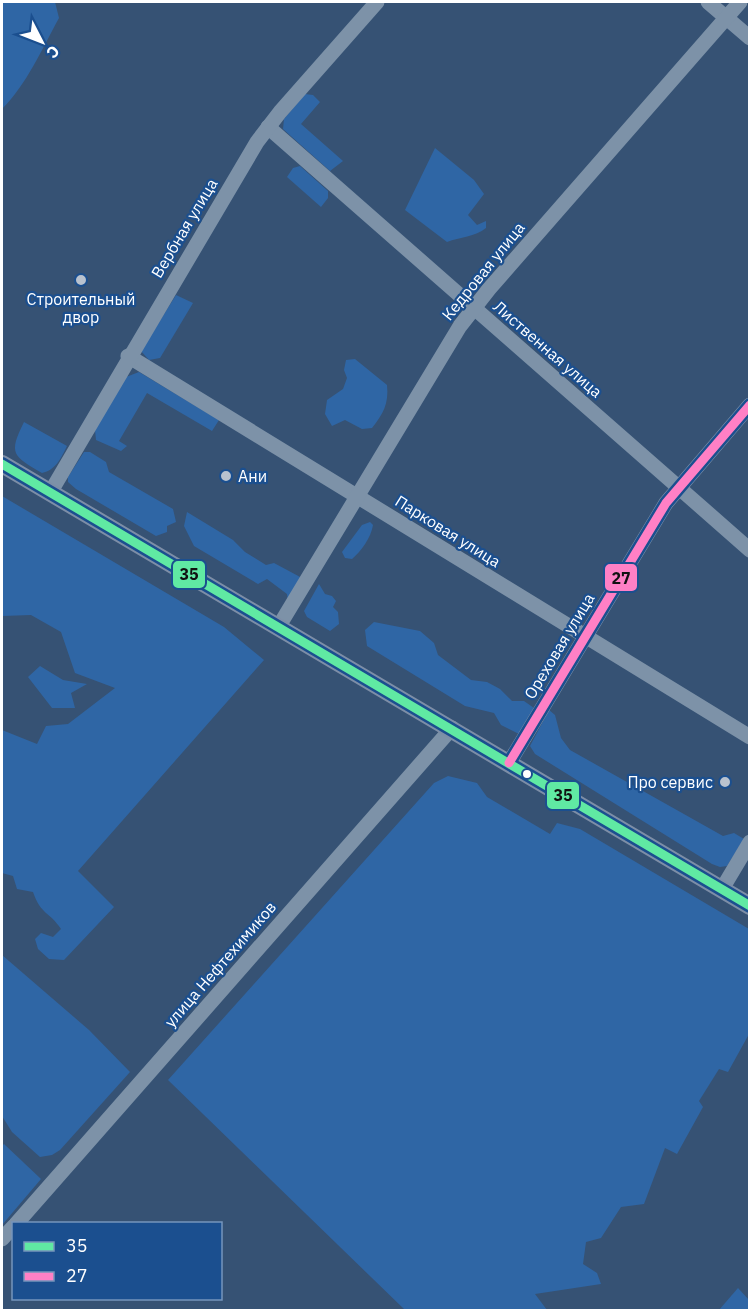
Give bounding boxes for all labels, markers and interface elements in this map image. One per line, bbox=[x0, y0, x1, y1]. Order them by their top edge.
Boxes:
north arrow bbox=[12, 12, 72, 72]
text: С bbox=[42, 41, 64, 63]
street label: Вербная улица bbox=[147, 174, 222, 281]
street label: Кедровая улица bbox=[437, 217, 529, 324]
marker: Строительный двор bbox=[74, 273, 88, 287]
place label: Строительный двор bbox=[26, 289, 136, 327]
street label: Лиственная улица bbox=[489, 296, 607, 402]
place label: Ани bbox=[238, 466, 267, 486]
marker: Ани bbox=[219, 469, 233, 483]
street label: Парковая улица bbox=[392, 491, 505, 572]
line badge: 35 bbox=[172, 560, 206, 589]
line badge: 27 bbox=[604, 563, 638, 592]
text: 35 bbox=[179, 564, 199, 584]
text: 27 bbox=[611, 568, 631, 588]
street label: Ореховая улица bbox=[519, 589, 599, 703]
unlabelled marker bbox=[521, 768, 533, 780]
place label: Про сервис bbox=[627, 772, 713, 792]
marker: Про сервис bbox=[718, 775, 732, 789]
line badge: 35 bbox=[546, 781, 580, 810]
text: 35 bbox=[553, 785, 573, 805]
street label: улица Нефтехимиков bbox=[160, 897, 280, 1031]
legend bbox=[12, 1222, 222, 1300]
text: 35 bbox=[66, 1234, 88, 1257]
text: 27 bbox=[66, 1264, 88, 1287]

